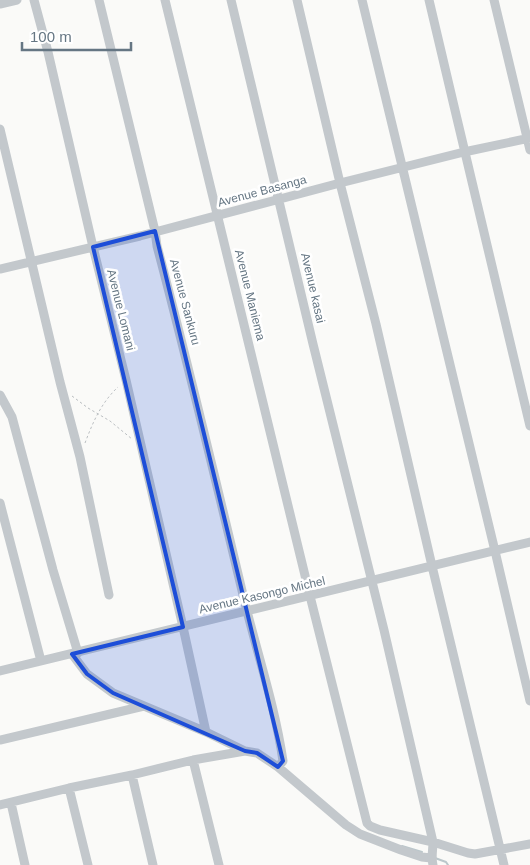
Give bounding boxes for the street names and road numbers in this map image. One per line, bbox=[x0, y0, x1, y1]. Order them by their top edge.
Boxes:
street label: Avenue Basanga bbox=[216, 172, 308, 210]
street label: Avenue Maniema bbox=[232, 248, 268, 342]
street label: Avenue kasai bbox=[298, 251, 328, 325]
street label: Avenue Sankuru bbox=[167, 257, 203, 347]
street label: Avenue Lomani bbox=[104, 268, 138, 352]
street label: Avenue Kasongo Michel bbox=[197, 574, 327, 616]

